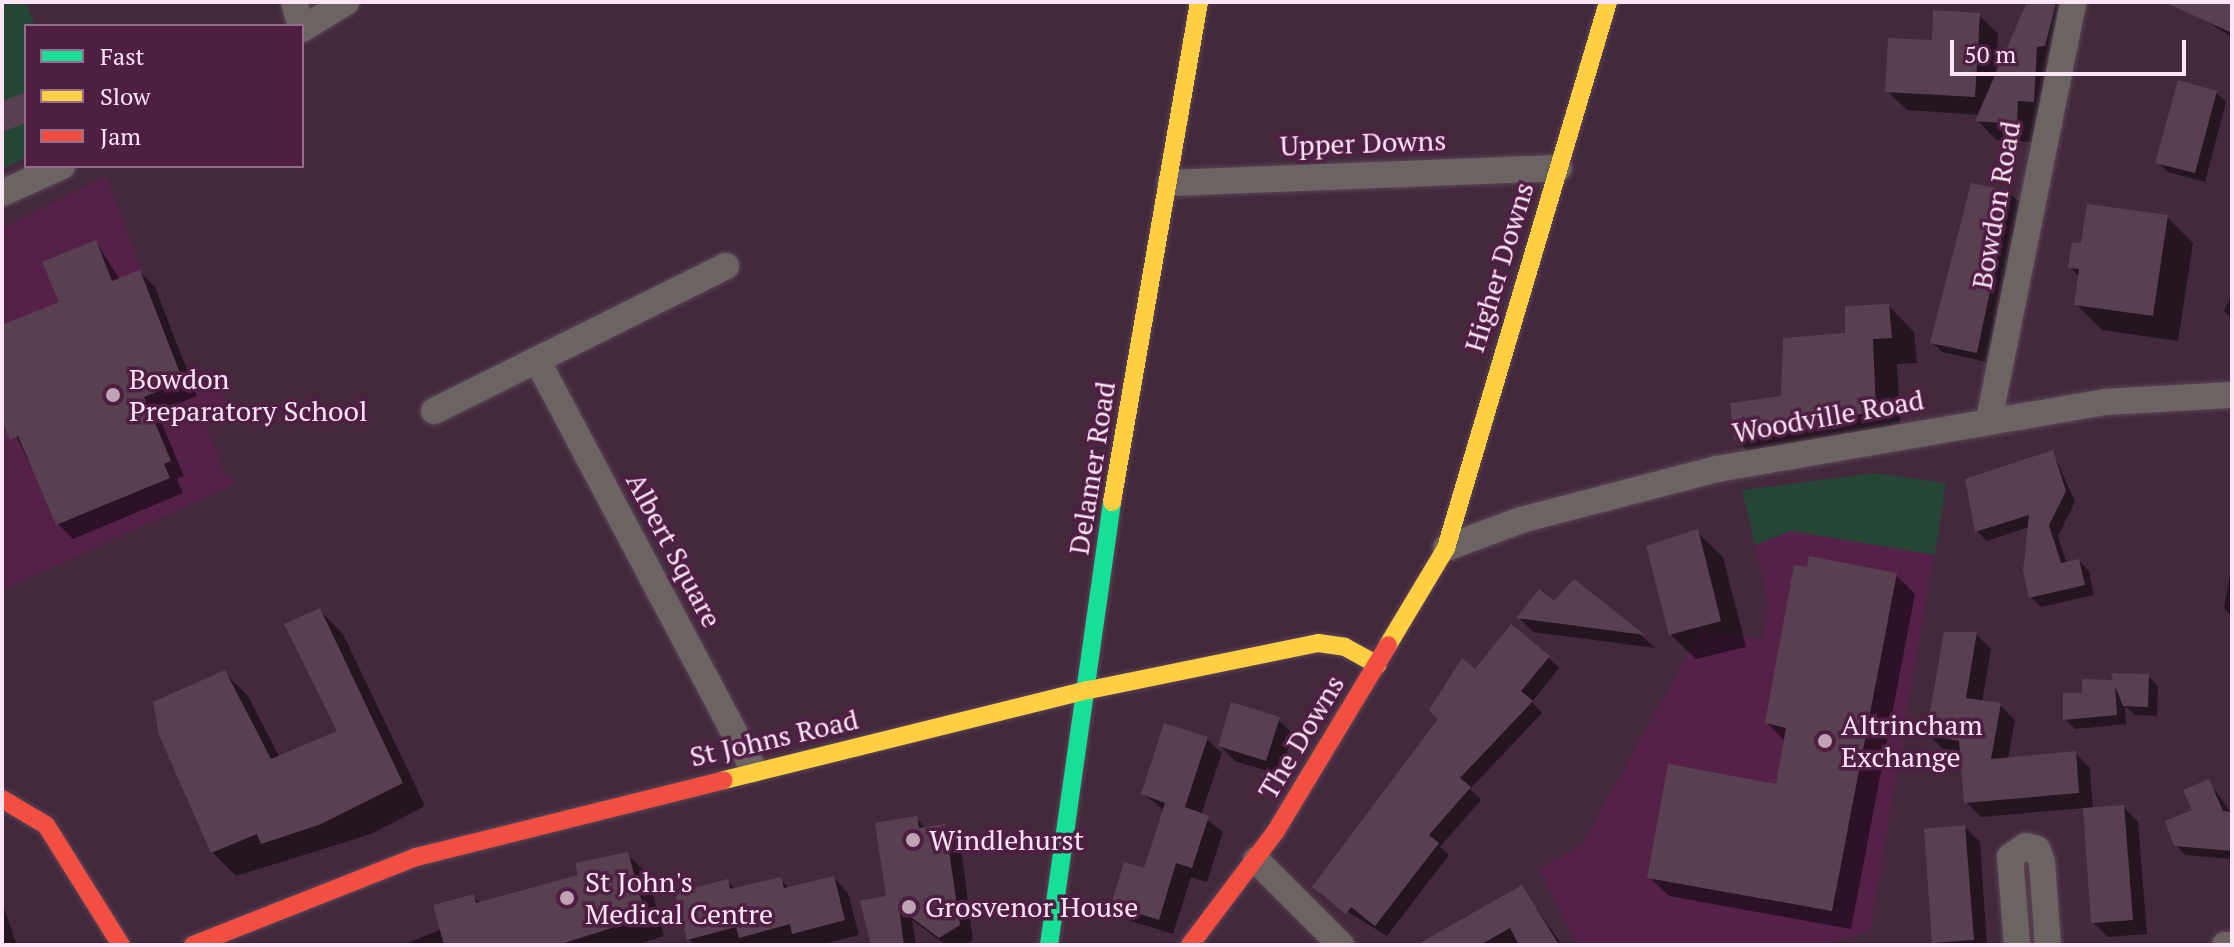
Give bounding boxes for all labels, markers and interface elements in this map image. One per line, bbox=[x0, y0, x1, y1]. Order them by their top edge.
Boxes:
legend bbox=[24, 24, 304, 168]
scale bar bbox=[1954, 24, 2190, 74]
text: 50 m bbox=[1964, 38, 2016, 70]
text: Fast bbox=[100, 40, 144, 72]
text: Slow bbox=[100, 80, 151, 112]
street label: Bowdon Road bbox=[1965, 119, 2027, 291]
text: Jam bbox=[100, 120, 141, 152]
street label: Upper Downs bbox=[1279, 123, 1447, 163]
street label: Higher Downs bbox=[1457, 178, 1541, 356]
place label: Bowdon Preparatory School bbox=[129, 362, 367, 428]
street label: Delamer Road bbox=[1062, 379, 1122, 557]
street label: Woodville Road bbox=[1730, 383, 1926, 449]
marker: Bowdon Preparatory School bbox=[104, 386, 122, 404]
street label: Albert Square bbox=[619, 467, 729, 633]
street label: The Downs bbox=[1251, 669, 1351, 805]
street label: St Johns Road bbox=[687, 702, 861, 774]
place label: Altrincham Exchange bbox=[1841, 708, 1983, 774]
marker: Altrincham Exchange bbox=[1816, 732, 1834, 750]
place label: Windlehurst bbox=[929, 823, 1084, 857]
marker: Windlehurst bbox=[904, 831, 922, 849]
place label: St John's Medical Centre bbox=[585, 865, 773, 931]
marker: St John's Medical Centre bbox=[556, 887, 578, 909]
place label: Grosvenor House bbox=[925, 890, 1138, 924]
marker: Grosvenor House bbox=[900, 898, 918, 916]

